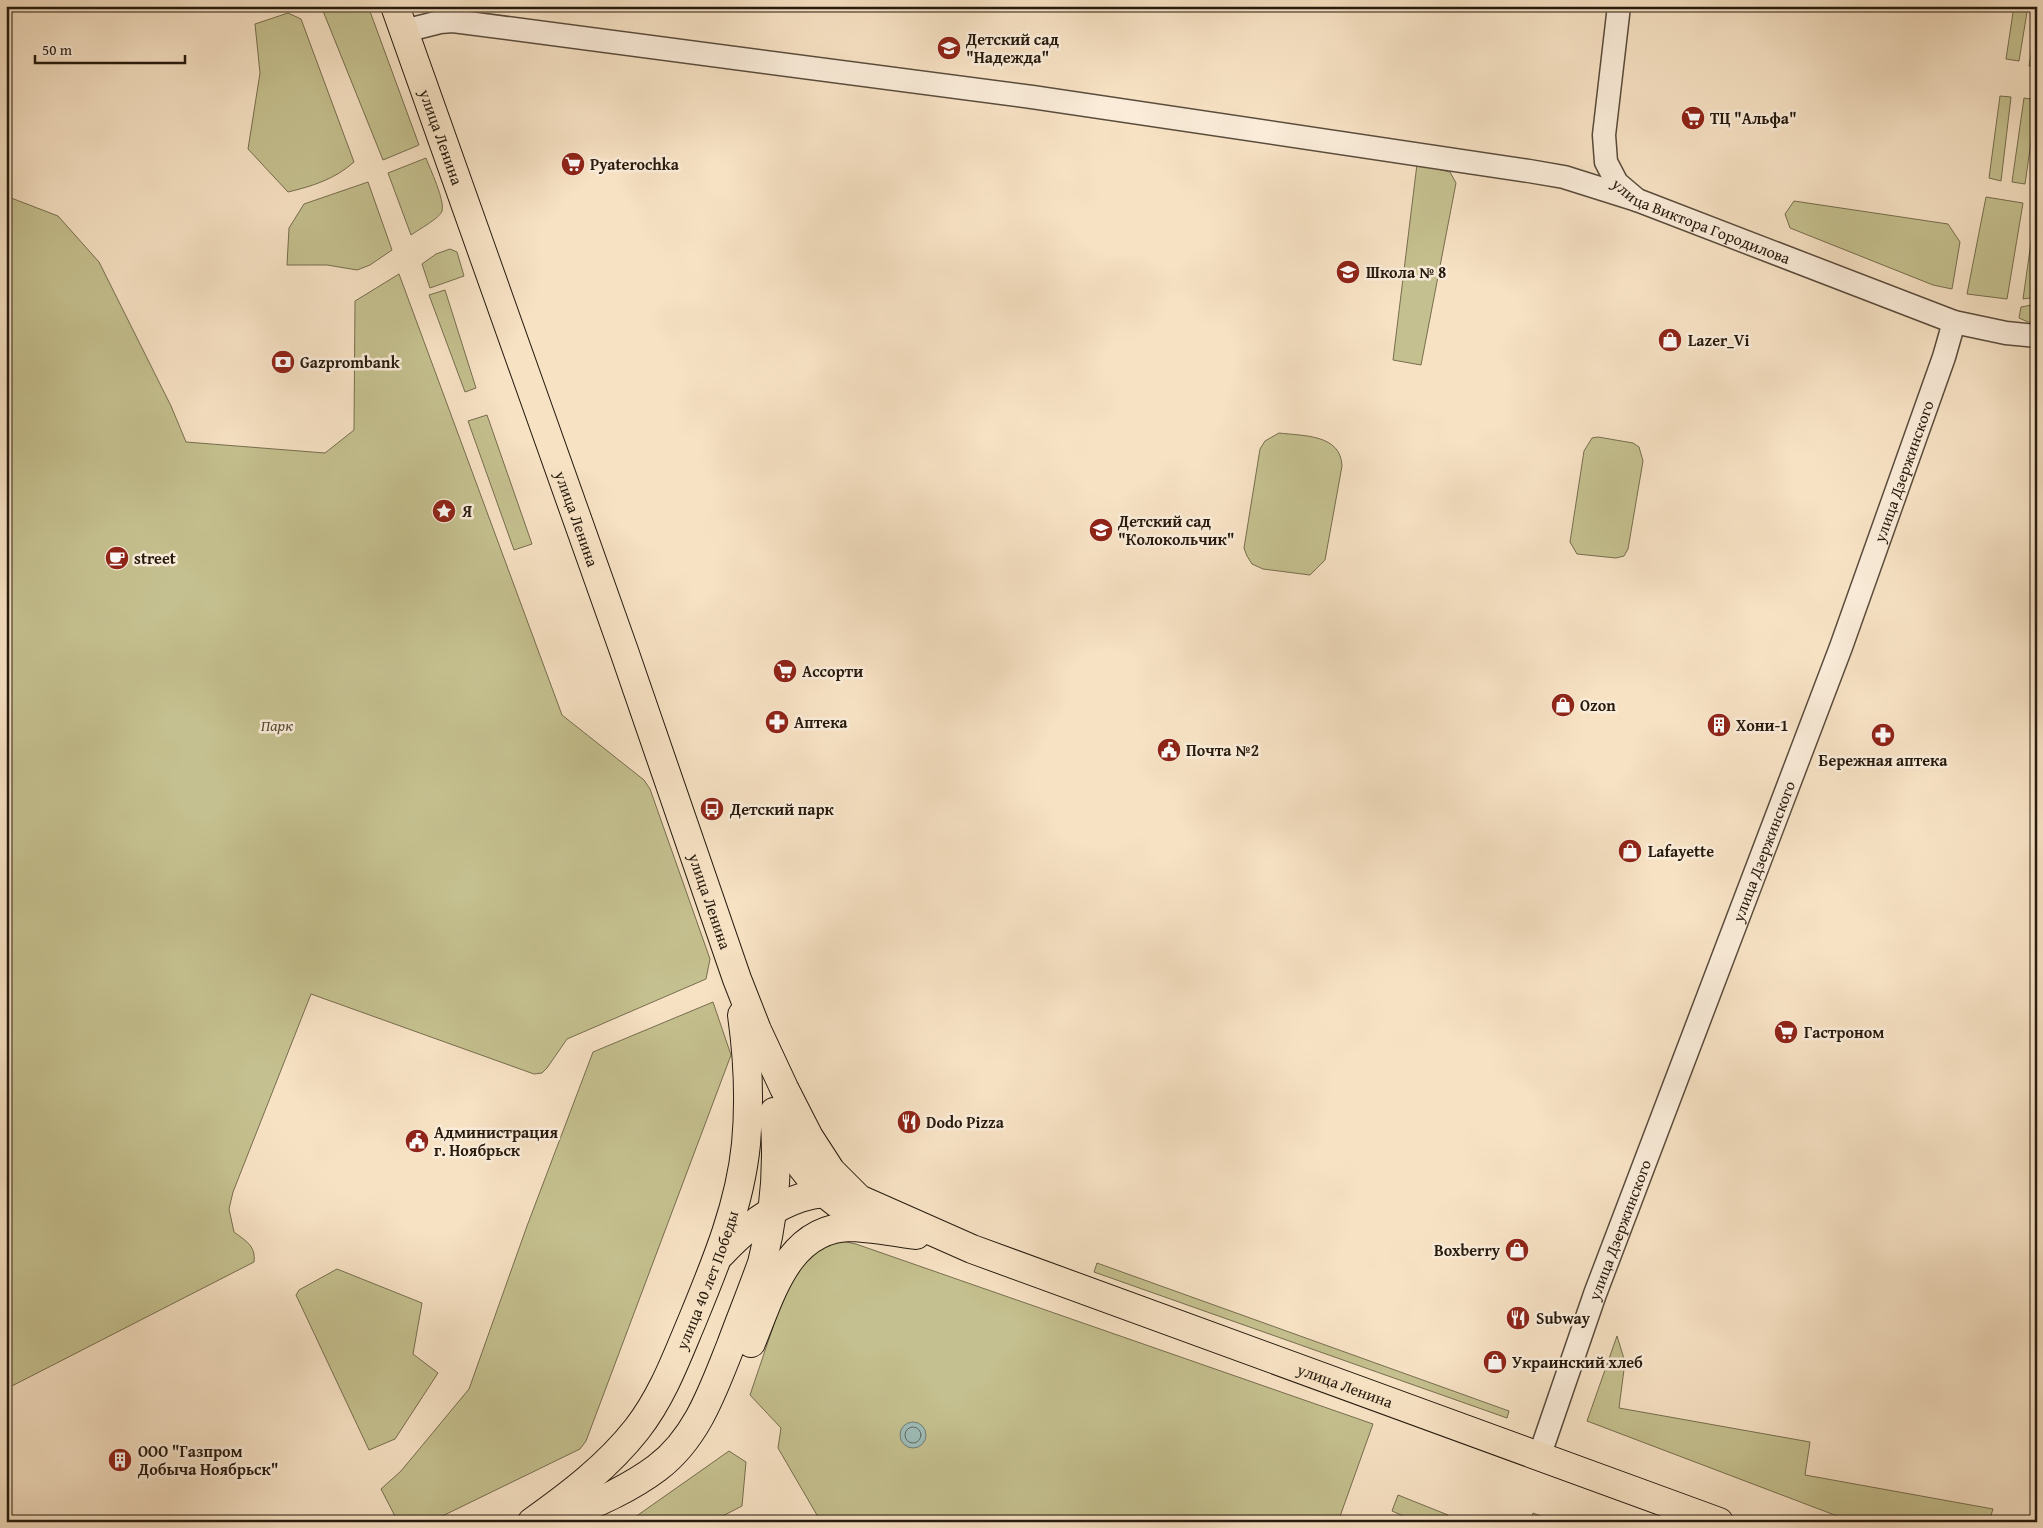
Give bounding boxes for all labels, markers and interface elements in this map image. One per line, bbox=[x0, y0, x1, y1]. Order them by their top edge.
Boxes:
place label: Детский сад "Надежда" bbox=[965, 27, 1059, 69]
scale bar bbox=[35, 32, 185, 64]
school or university icon: Детский сад "Надежда" bbox=[936, 35, 962, 61]
text: 50 m bbox=[42, 39, 73, 60]
street label: улица Ленина bbox=[413, 85, 470, 189]
supermarket icon: ТЦ "Альфа" bbox=[1680, 105, 1706, 131]
place label: ТЦ "Альфа" bbox=[1710, 106, 1797, 130]
supermarket icon: Pyaterochka bbox=[560, 151, 586, 177]
place label: Pyaterochka bbox=[590, 152, 680, 176]
street label: улица Виктора Городилова bbox=[1606, 171, 1794, 270]
school or university icon: Школа № 8 bbox=[1335, 259, 1361, 285]
place label: Школа № 8 bbox=[1366, 260, 1446, 284]
shop icon: Lazer_Vi bbox=[1657, 327, 1683, 353]
place label: Lazer_Vi bbox=[1688, 328, 1749, 352]
bank icon: Gazprombank bbox=[270, 349, 296, 375]
place label: Gazprombank bbox=[300, 350, 400, 374]
street label: улица Дзержинского bbox=[1867, 397, 1940, 547]
street label: улица Ленина bbox=[549, 467, 605, 570]
place icon: Я bbox=[431, 498, 457, 524]
place label: Я bbox=[461, 499, 472, 523]
place label: Детский сад "Колокольчик" bbox=[1117, 509, 1235, 551]
school or university icon: Детский сад "Колокольчик" bbox=[1088, 517, 1114, 543]
cafe icon: street bbox=[104, 545, 130, 571]
place label: street bbox=[134, 546, 176, 570]
supermarket icon: Ассорти bbox=[772, 658, 798, 684]
place label: Ассорти bbox=[802, 659, 863, 683]
shop icon: Ozon bbox=[1550, 692, 1576, 718]
place label: Ozon bbox=[1580, 693, 1616, 717]
pharmacy icon: Аптека bbox=[764, 709, 790, 735]
place label: Аптека bbox=[794, 710, 848, 734]
building icon: Хони-1 bbox=[1706, 712, 1732, 738]
park label: Парк bbox=[261, 713, 293, 737]
place label: Хони-1 bbox=[1736, 713, 1789, 737]
pharmacy icon: Бережная аптека bbox=[1870, 722, 1896, 748]
public building icon: Почта №2 bbox=[1156, 737, 1182, 763]
place label: Почта №2 bbox=[1186, 738, 1259, 762]
place label: Бережная аптека bbox=[1818, 748, 1948, 772]
street label: улица Дзержинского bbox=[1725, 777, 1801, 926]
bus stop icon: Детский парк bbox=[699, 796, 725, 822]
place label: Детский парк bbox=[729, 797, 835, 821]
shop icon: Lafayette bbox=[1617, 838, 1643, 864]
place label: Lafayette bbox=[1648, 839, 1714, 863]
street label: улица Ленина bbox=[682, 849, 738, 953]
supermarket icon: Гастроном bbox=[1773, 1019, 1799, 1045]
place label: Гастроном bbox=[1804, 1020, 1884, 1044]
restaurant icon: Dodo Pizza bbox=[896, 1109, 922, 1135]
place label: Dodo Pizza bbox=[926, 1110, 1005, 1134]
place label: Администрация г. Ноябрьск bbox=[434, 1120, 558, 1162]
public building icon: Администрация г. Ноябрьск bbox=[404, 1128, 430, 1154]
street label: улица Дзержинского bbox=[1581, 1156, 1657, 1304]
street label: улица 40 лет Победы bbox=[669, 1208, 744, 1354]
shop icon: Boxberry bbox=[1504, 1237, 1530, 1263]
place label: Boxberry bbox=[1434, 1238, 1501, 1262]
restaurant icon: Subway bbox=[1505, 1305, 1531, 1331]
place label: Subway bbox=[1536, 1306, 1591, 1330]
shop icon: Украинский хлеб bbox=[1482, 1349, 1508, 1375]
place label: Украинский хлеб bbox=[1512, 1350, 1643, 1374]
street label: улица Ленина bbox=[1293, 1357, 1397, 1414]
place label: ООО "Газпром Добыча Ноябрьск" bbox=[137, 1439, 278, 1481]
building icon: ООО "Газпром Добыча Ноябрьск" bbox=[107, 1447, 133, 1473]

